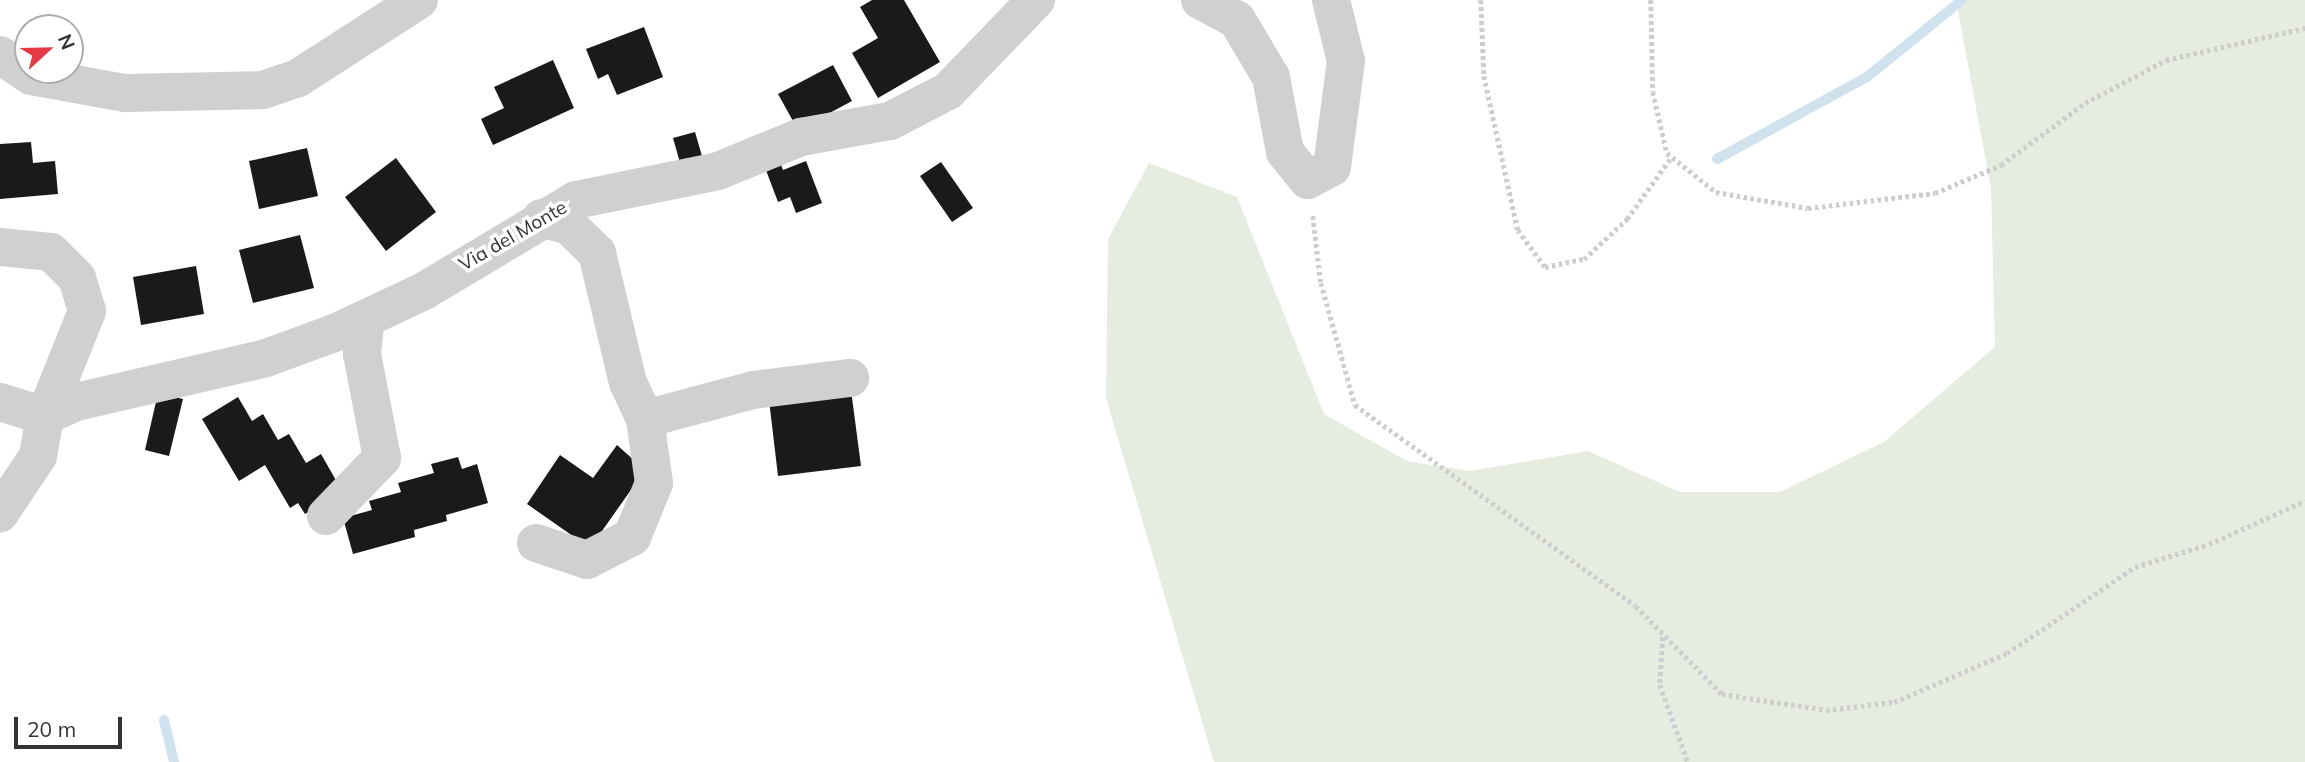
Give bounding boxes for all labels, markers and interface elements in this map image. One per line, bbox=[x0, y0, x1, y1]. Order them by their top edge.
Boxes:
north arrow bbox=[14, 14, 84, 84]
text: N bbox=[53, 31, 80, 53]
street label: Via del Monte bbox=[455, 196, 571, 276]
scale bar bbox=[18, 702, 126, 746]
text: 20 m bbox=[27, 716, 76, 742]

